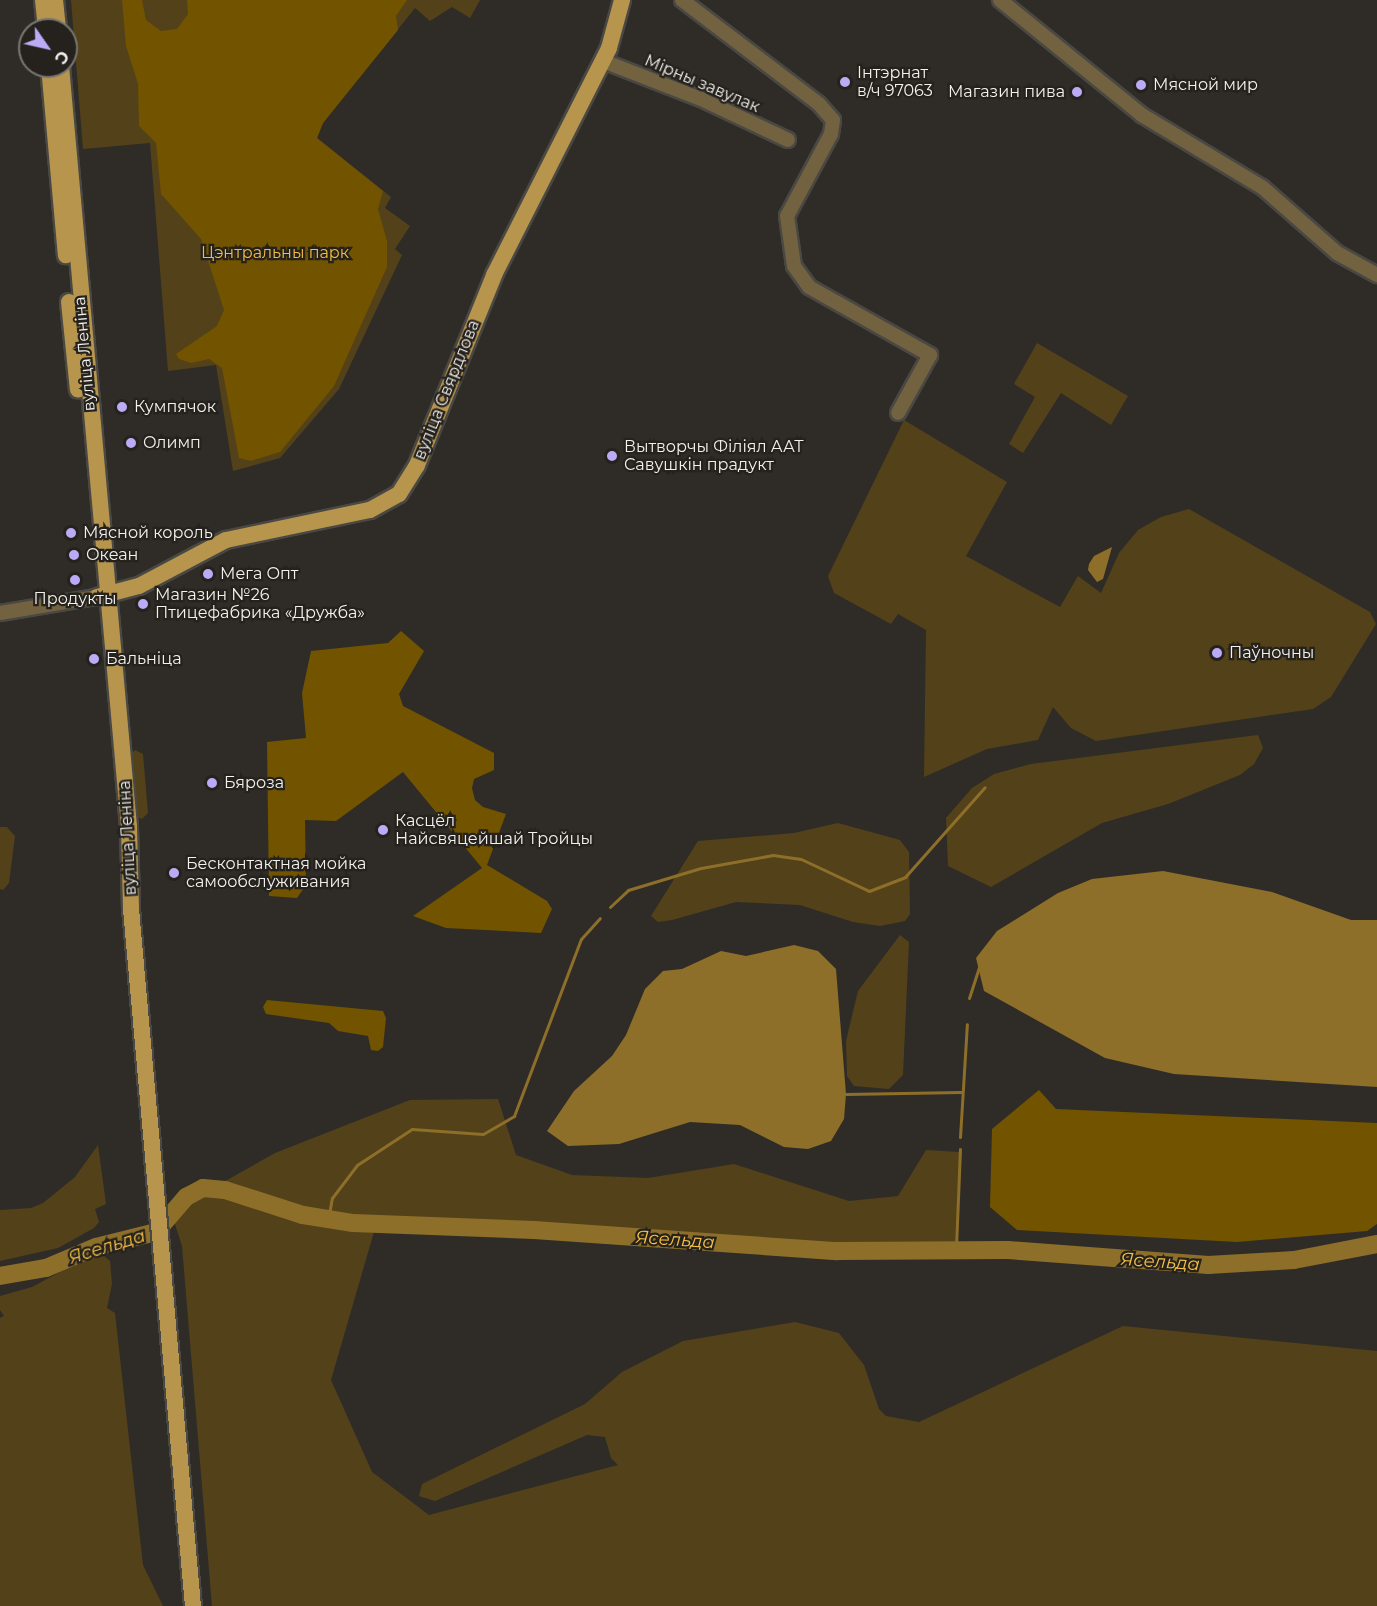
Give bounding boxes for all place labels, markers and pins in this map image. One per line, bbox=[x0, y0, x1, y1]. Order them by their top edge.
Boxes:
place label: Інтэрнат в/ч 97063 bbox=[857, 63, 933, 101]
marker: Інтэрнат в/ч 97063 bbox=[838, 75, 852, 89]
place label: Мясной мир bbox=[1153, 75, 1258, 95]
marker: Мясной мир bbox=[1134, 78, 1148, 92]
place label: Магазин пива bbox=[948, 82, 1065, 102]
marker: Магазин пива bbox=[1070, 85, 1084, 99]
place label: Кумпячок bbox=[134, 397, 216, 417]
marker: Кумпячок bbox=[115, 400, 129, 414]
place label: Олимп bbox=[143, 433, 201, 453]
marker: Олимп bbox=[124, 436, 138, 450]
place label: Вытворчы Філіял ААТ Савушкін прадукт bbox=[624, 437, 804, 475]
marker: Вытворчы Філіял ААТ Савушкін прадукт bbox=[605, 449, 619, 463]
place label: Мясной король bbox=[83, 523, 213, 543]
marker: Мясной король bbox=[64, 526, 78, 540]
place label: Океан bbox=[86, 545, 138, 565]
marker: Океан bbox=[67, 548, 81, 562]
place label: Мега Опт bbox=[220, 564, 298, 584]
marker: Мега Опт bbox=[201, 567, 215, 581]
marker: Продукты bbox=[68, 573, 82, 587]
place label: Магазин №26 Птицефабрика «Дружба» bbox=[155, 585, 365, 623]
place label: Продукты bbox=[34, 589, 116, 609]
marker: Магазин №26 Птицефабрика «Дружба» bbox=[136, 597, 150, 611]
place label: Паўночны bbox=[1229, 643, 1314, 663]
marker: Паўночны bbox=[1210, 646, 1224, 660]
place label: Бальніца bbox=[106, 649, 182, 669]
marker: Бальніца bbox=[87, 652, 101, 666]
place label: Бяроза bbox=[224, 773, 284, 793]
marker: Бяроза bbox=[205, 776, 219, 790]
place label: Касцёл Найсвяцейшай Тройцы bbox=[395, 811, 593, 849]
marker: Касцёл Найсвяцейшай Тройцы bbox=[376, 823, 390, 837]
place label: Бесконтактная мойка самообслуживания bbox=[186, 854, 366, 892]
marker: Бесконтактная мойка самообслуживания bbox=[167, 866, 181, 880]

